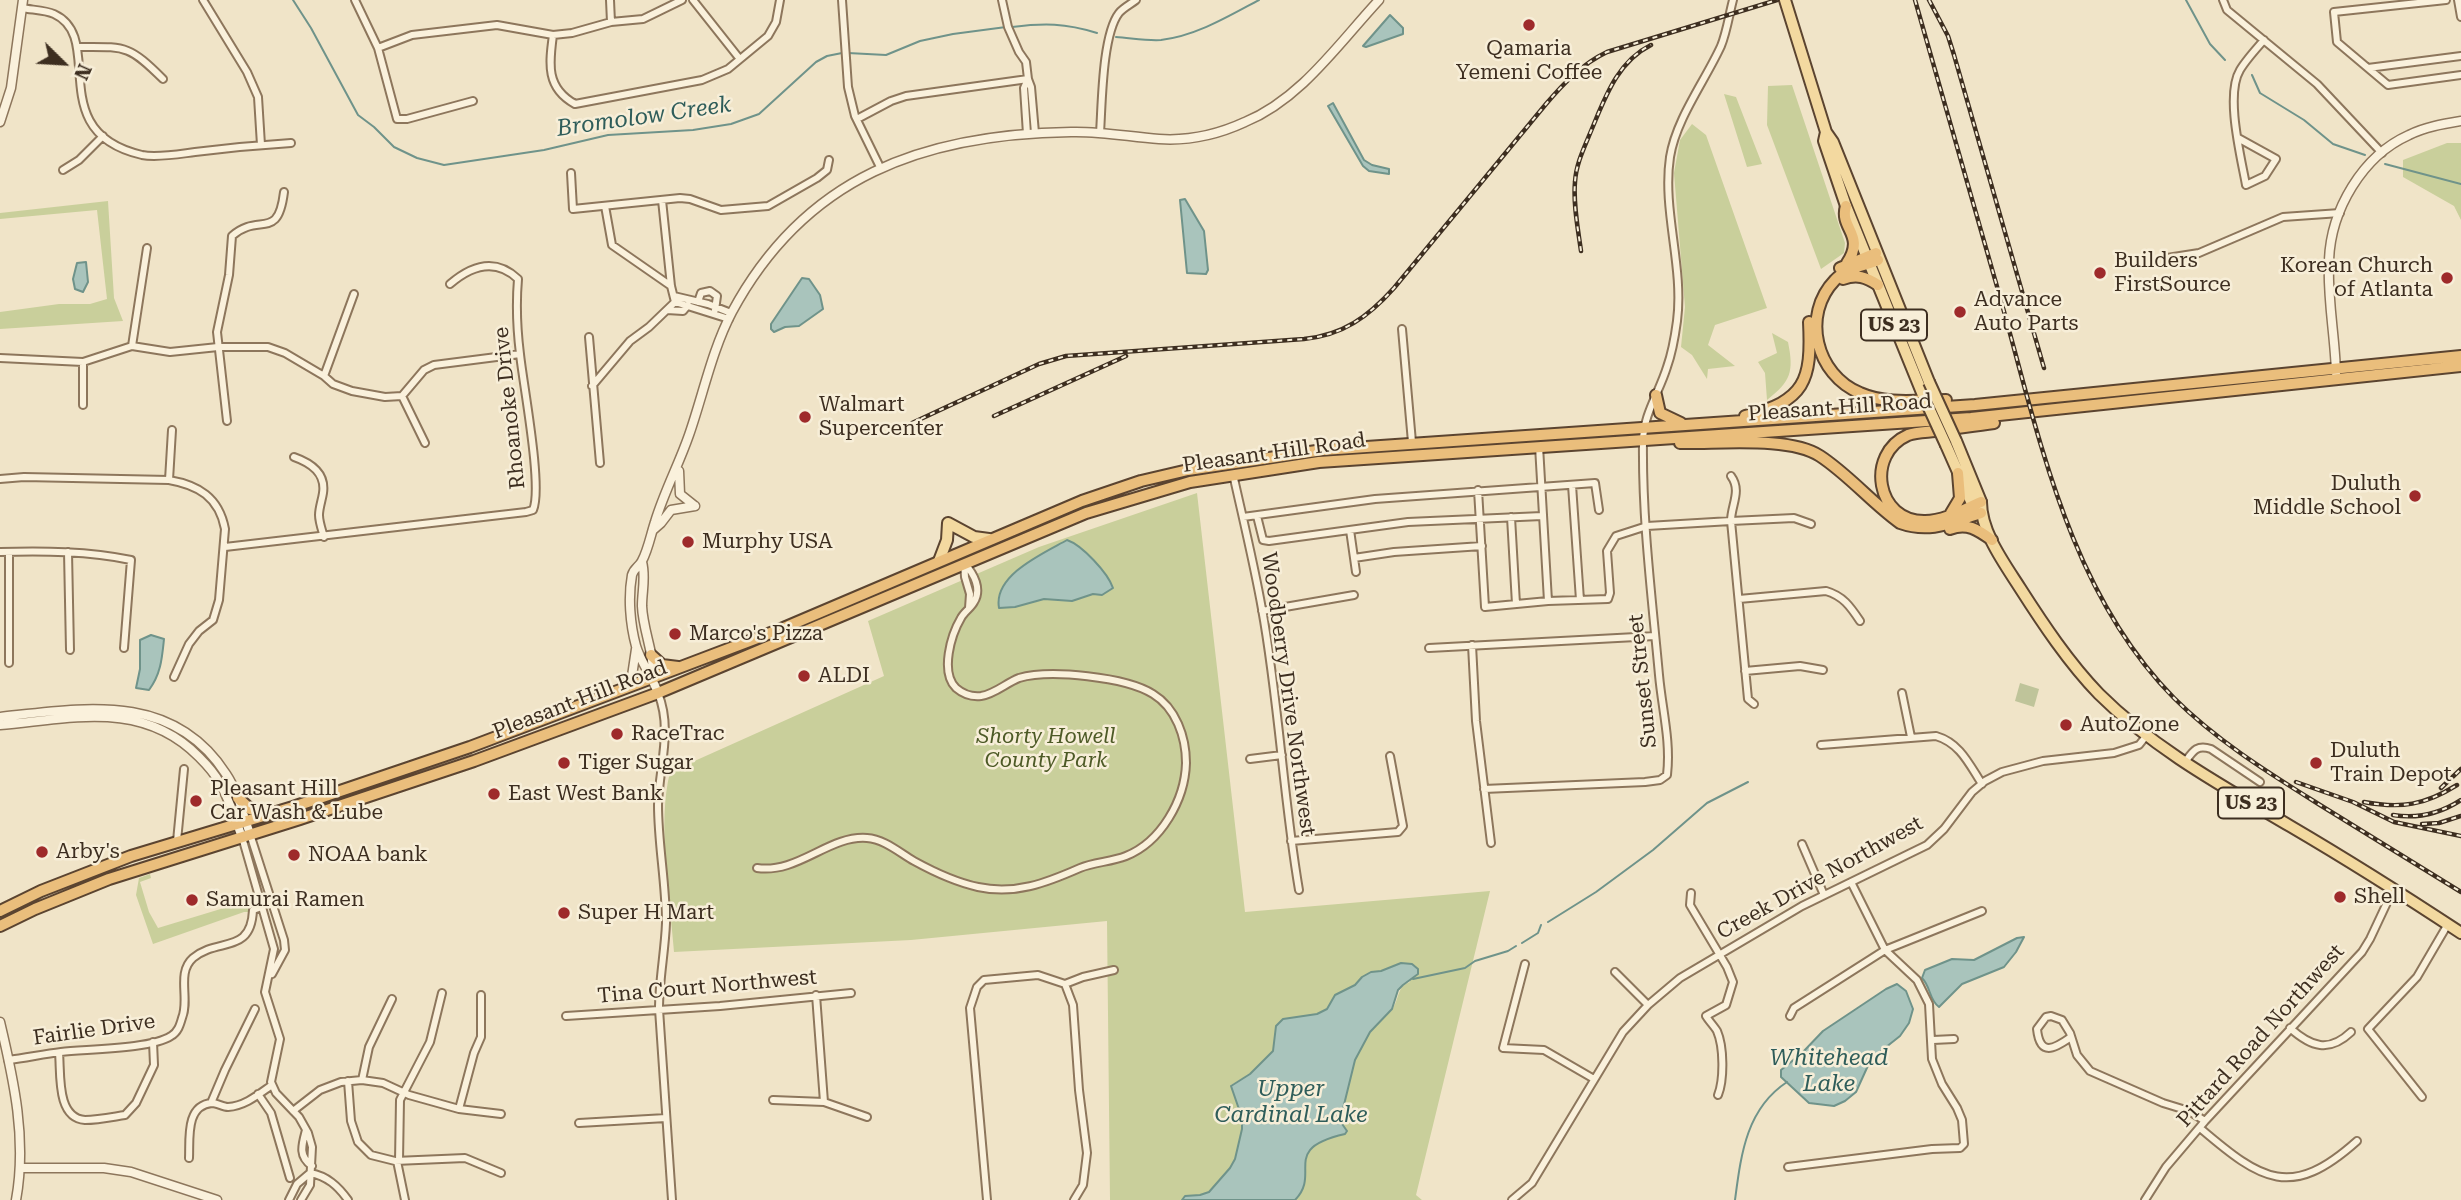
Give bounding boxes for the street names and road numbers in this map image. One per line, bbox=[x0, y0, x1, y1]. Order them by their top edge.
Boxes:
road number: US 23 bbox=[1861, 310, 1927, 340]
street label: Rhoanoke Drive bbox=[489, 326, 531, 490]
street label: Pleasant Hill Road bbox=[1747, 389, 1933, 427]
street label: Pleasant Hill Road bbox=[1181, 428, 1367, 478]
street label: Woodberry Drive Northwest bbox=[1256, 551, 1320, 837]
street label: Sunset Street bbox=[1623, 613, 1663, 749]
street label: Pleasant Hill Road bbox=[489, 655, 671, 745]
road number: US 23 bbox=[2218, 788, 2284, 818]
street label: Creek Drive Northwest bbox=[1713, 811, 1927, 945]
street label: Pittard Road Northwest bbox=[2172, 939, 2350, 1133]
street label: Tina Court Northwest bbox=[596, 965, 818, 1009]
street label: Fairlie Drive bbox=[31, 1009, 157, 1051]

